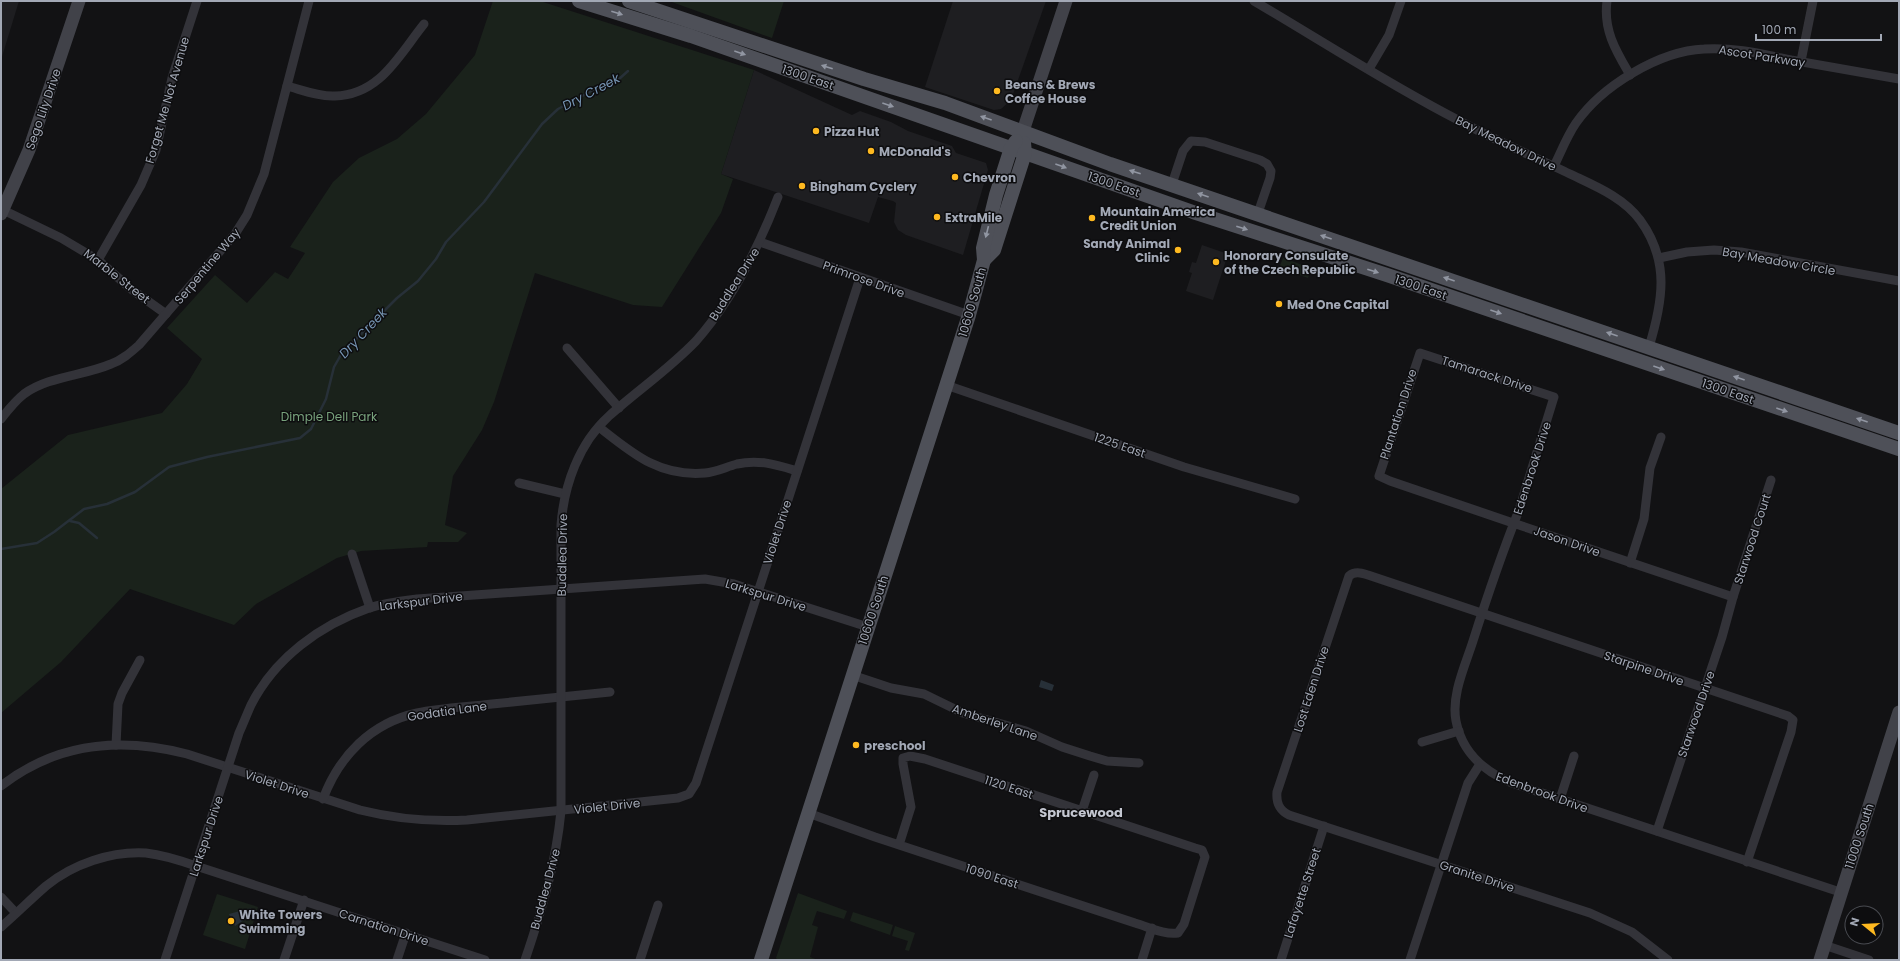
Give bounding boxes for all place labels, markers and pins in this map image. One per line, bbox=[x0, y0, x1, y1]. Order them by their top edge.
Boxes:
place label: Beans & Brews Coffee House bbox=[1005, 76, 1096, 107]
marker: Beans & Brews Coffee House bbox=[992, 86, 1002, 96]
place label: Pizza Hut bbox=[824, 123, 879, 140]
marker: Pizza Hut bbox=[811, 126, 821, 136]
place label: McDonald's bbox=[879, 143, 951, 160]
marker: McDonald's bbox=[866, 146, 876, 156]
place label: Chevron bbox=[963, 169, 1016, 186]
marker: Chevron bbox=[950, 172, 960, 182]
place label: Bingham Cyclery bbox=[810, 178, 917, 195]
marker: Bingham Cyclery bbox=[797, 181, 807, 191]
place label: Mountain America Credit Union bbox=[1100, 203, 1215, 234]
place label: ExtraMile bbox=[945, 209, 1003, 226]
marker: ExtraMile bbox=[932, 212, 942, 222]
marker: Mountain America Credit Union bbox=[1087, 213, 1097, 223]
place label: Sandy Animal Clinic bbox=[1083, 235, 1170, 266]
marker: Sandy Animal Clinic bbox=[1173, 245, 1183, 255]
place label: Honorary Consulate of the Czech Republic bbox=[1224, 247, 1356, 278]
marker: Honorary Consulate of the Czech Republic bbox=[1211, 257, 1221, 267]
place label: Med One Capital bbox=[1287, 296, 1389, 313]
marker: Med One Capital bbox=[1274, 299, 1284, 309]
place label: preschool bbox=[864, 737, 926, 754]
marker: preschool bbox=[851, 740, 861, 750]
place label: White Towers Swimming bbox=[239, 906, 323, 937]
marker: White Towers Swimming bbox=[226, 916, 236, 926]

